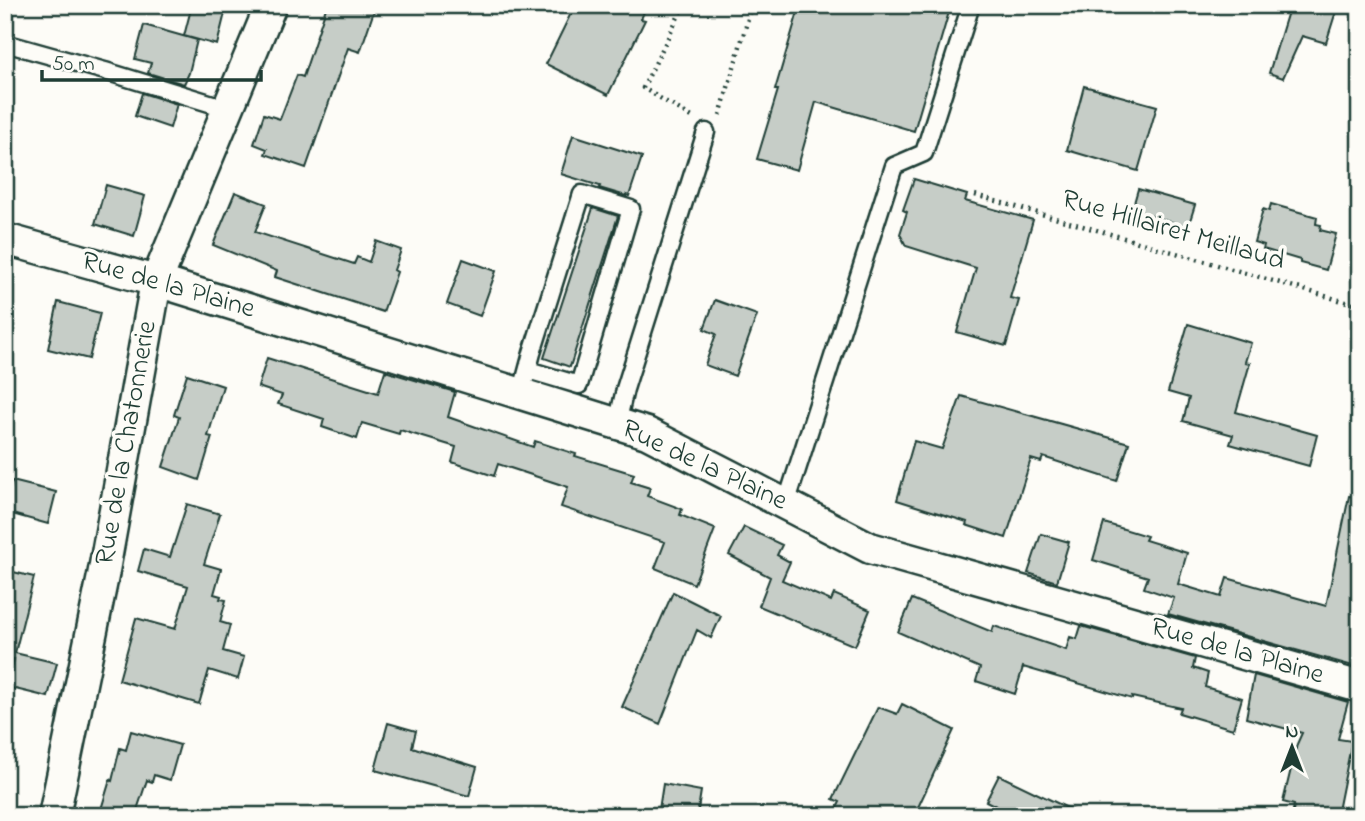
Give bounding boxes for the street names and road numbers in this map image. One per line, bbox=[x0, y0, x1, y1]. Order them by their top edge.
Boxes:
street label: Rue Hillairet Meillaud bbox=[1057, 180, 1290, 283]
street label: Rue de la Plaine bbox=[76, 242, 260, 330]
street label: Rue de la Chatonnerie bbox=[85, 317, 169, 568]
street label: Rue de la Plaine bbox=[614, 410, 794, 523]
street label: Rue de la Plaine bbox=[1145, 608, 1329, 696]

